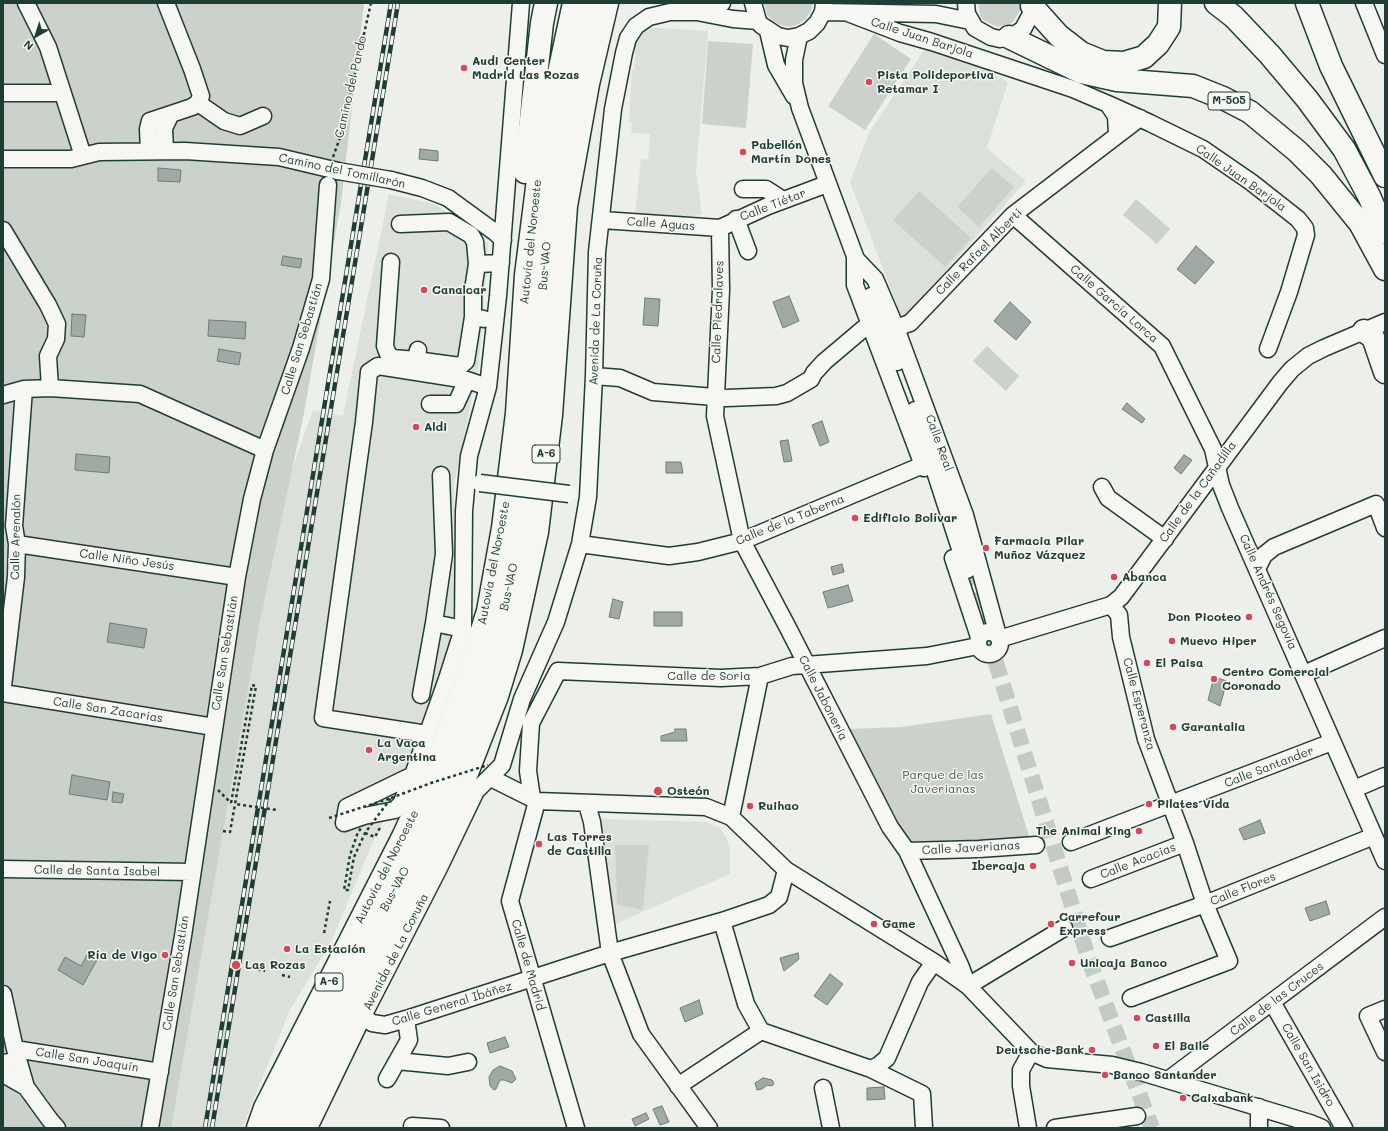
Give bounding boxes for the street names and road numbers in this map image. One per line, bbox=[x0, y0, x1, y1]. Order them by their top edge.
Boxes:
street label: Calle Juan Barjola bbox=[869, 15, 975, 61]
street label: Camino del Pardo bbox=[332, 35, 370, 139]
road number: M-505 bbox=[1208, 92, 1250, 110]
street label: Calle Juan Barjola bbox=[1193, 141, 1289, 215]
street label: Camino del Tomillarón bbox=[277, 151, 407, 191]
street label: Autovía del Noroeste bbox=[517, 179, 545, 305]
street label: Calle Tiétar bbox=[738, 186, 808, 224]
street label: Calle Rafael Alberti bbox=[933, 206, 1025, 298]
street label: Calle Aguas bbox=[626, 214, 696, 234]
street label: Bus-VAO bbox=[536, 241, 554, 291]
street label: Avenida de La Coruña bbox=[587, 256, 605, 386]
street label: Calle Piedralaves bbox=[709, 260, 727, 364]
street label: Calle García Lorca bbox=[1067, 262, 1161, 346]
street label: Calle San Sebastián bbox=[278, 281, 326, 397]
street label: Calle Real bbox=[922, 413, 956, 473]
street label: Calle de la Cañadilla bbox=[1156, 439, 1240, 545]
road number: A-6 bbox=[532, 445, 560, 463]
street label: Calle de la Taberna bbox=[734, 492, 846, 548]
street label: Calle Arenalón bbox=[8, 494, 24, 580]
street label: Autovía del Noroeste bbox=[475, 500, 513, 626]
street label: Calle Andrés Segovia bbox=[1236, 532, 1300, 652]
street label: Calle Niño Jesús bbox=[79, 546, 175, 574]
street label: Bus-VAO bbox=[497, 562, 521, 612]
street label: Calle San Sebastián bbox=[209, 594, 241, 712]
street label: Calle Jabonería bbox=[795, 653, 851, 743]
street label: Calle Esperanza bbox=[1120, 656, 1158, 752]
street label: Calle de Soria bbox=[667, 669, 751, 683]
street label: Calle San Zacarías bbox=[52, 694, 164, 726]
street label: Calle Santander bbox=[1222, 743, 1316, 791]
street label: Autovía del Noroeste bbox=[352, 808, 422, 926]
street label: Calle Javerianas bbox=[922, 838, 1020, 858]
street label: Calle Acacias bbox=[1098, 840, 1178, 882]
street label: Calle de Santa Isabel bbox=[34, 863, 160, 879]
street label: Bus-VAO bbox=[377, 864, 413, 914]
street label: Calle Flores bbox=[1208, 869, 1278, 909]
street label: Avenida de La Coruña bbox=[360, 891, 432, 1013]
street label: Calle San Sebastián bbox=[160, 914, 192, 1032]
street label: Calle de Madrid bbox=[508, 918, 548, 1012]
street label: Calle de las Cruces bbox=[1227, 959, 1327, 1039]
road number: A-6 bbox=[315, 973, 343, 991]
street label: Calle General Ibáñez bbox=[390, 979, 514, 1029]
street label: Calle San Isidro bbox=[1278, 1021, 1338, 1109]
street label: Calle San Joaquín bbox=[35, 1045, 139, 1075]

